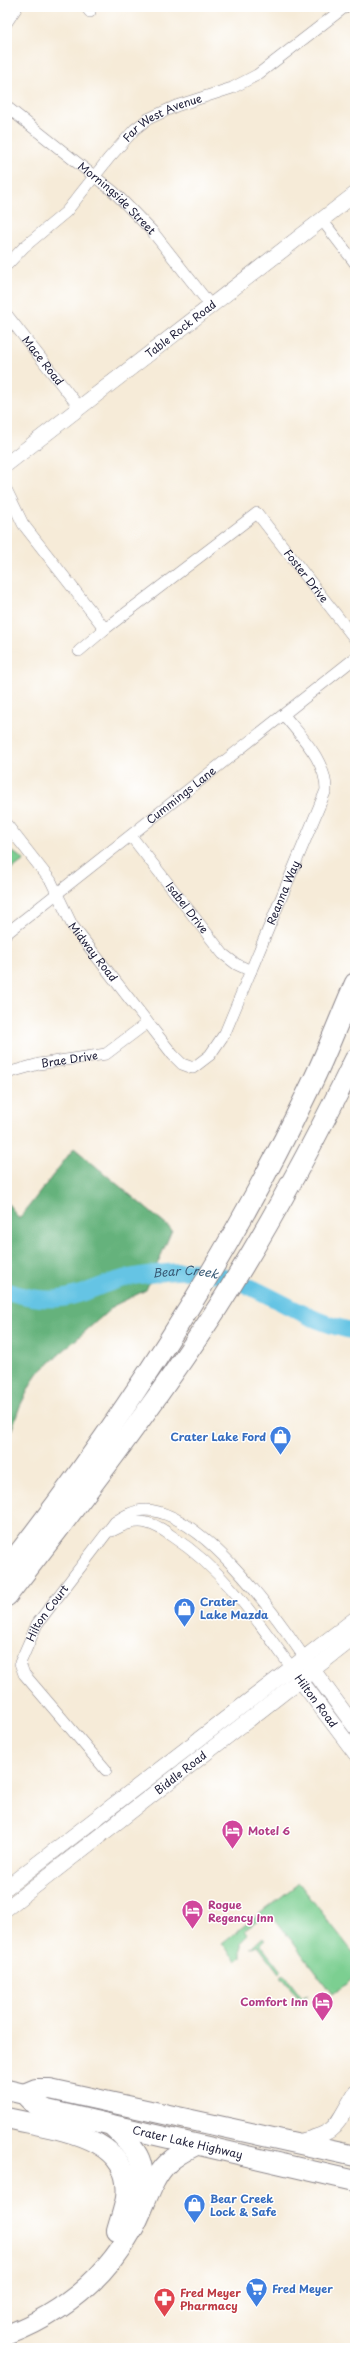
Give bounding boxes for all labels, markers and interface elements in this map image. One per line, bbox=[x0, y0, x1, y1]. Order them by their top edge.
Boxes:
street label: Far West Avenue bbox=[118, 89, 204, 145]
street label: Morningside Street bbox=[75, 158, 160, 239]
street label: Table Rock Road bbox=[141, 296, 220, 362]
street label: Mace Road bbox=[18, 332, 68, 389]
street label: Foster Drive bbox=[280, 545, 333, 606]
street label: Cummings Lane bbox=[142, 762, 219, 828]
street label: Reanna Way bbox=[262, 858, 304, 927]
street label: Isabel Drive bbox=[162, 878, 213, 937]
street label: Midway Road bbox=[65, 918, 122, 985]
street label: Brae Drive bbox=[40, 1046, 99, 1072]
water label: Bear Creek bbox=[151, 1261, 221, 1283]
shop icon: Crater Lake Ford bbox=[268, 1424, 294, 1457]
place label: Crater Lake Ford bbox=[171, 1428, 266, 1445]
street label: Hilton Court bbox=[21, 1580, 72, 1644]
place label: Crater Lake Mazda bbox=[200, 1593, 269, 1623]
shop icon: Crater Lake Mazda bbox=[171, 1595, 197, 1628]
street label: Hilton Road bbox=[291, 1670, 342, 1731]
street label: Biddle Road bbox=[151, 1747, 210, 1798]
hotel icon: Motel 6 bbox=[219, 1818, 245, 1851]
place label: Motel 6 bbox=[248, 1822, 290, 1839]
place label: Rogue Regency Inn bbox=[208, 1896, 274, 1926]
hotel icon: Rogue Regency Inn bbox=[179, 1898, 205, 1931]
hotel icon: Comfort Inn bbox=[310, 1989, 336, 2022]
place label: Comfort Inn bbox=[240, 1993, 308, 2010]
street label: Crater Lake Highway bbox=[131, 2121, 244, 2163]
place label: Bear Creek Lock & Safe bbox=[210, 2190, 277, 2220]
shop icon: Bear Creek Lock & Safe bbox=[182, 2192, 208, 2225]
supermarket icon: Fred Meyer bbox=[244, 2276, 270, 2309]
place label: Fred Meyer bbox=[272, 2280, 333, 2297]
place label: Fred Meyer Pharmacy bbox=[180, 2284, 241, 2314]
pharmacy icon: Fred Meyer Pharmacy bbox=[152, 2286, 178, 2319]

